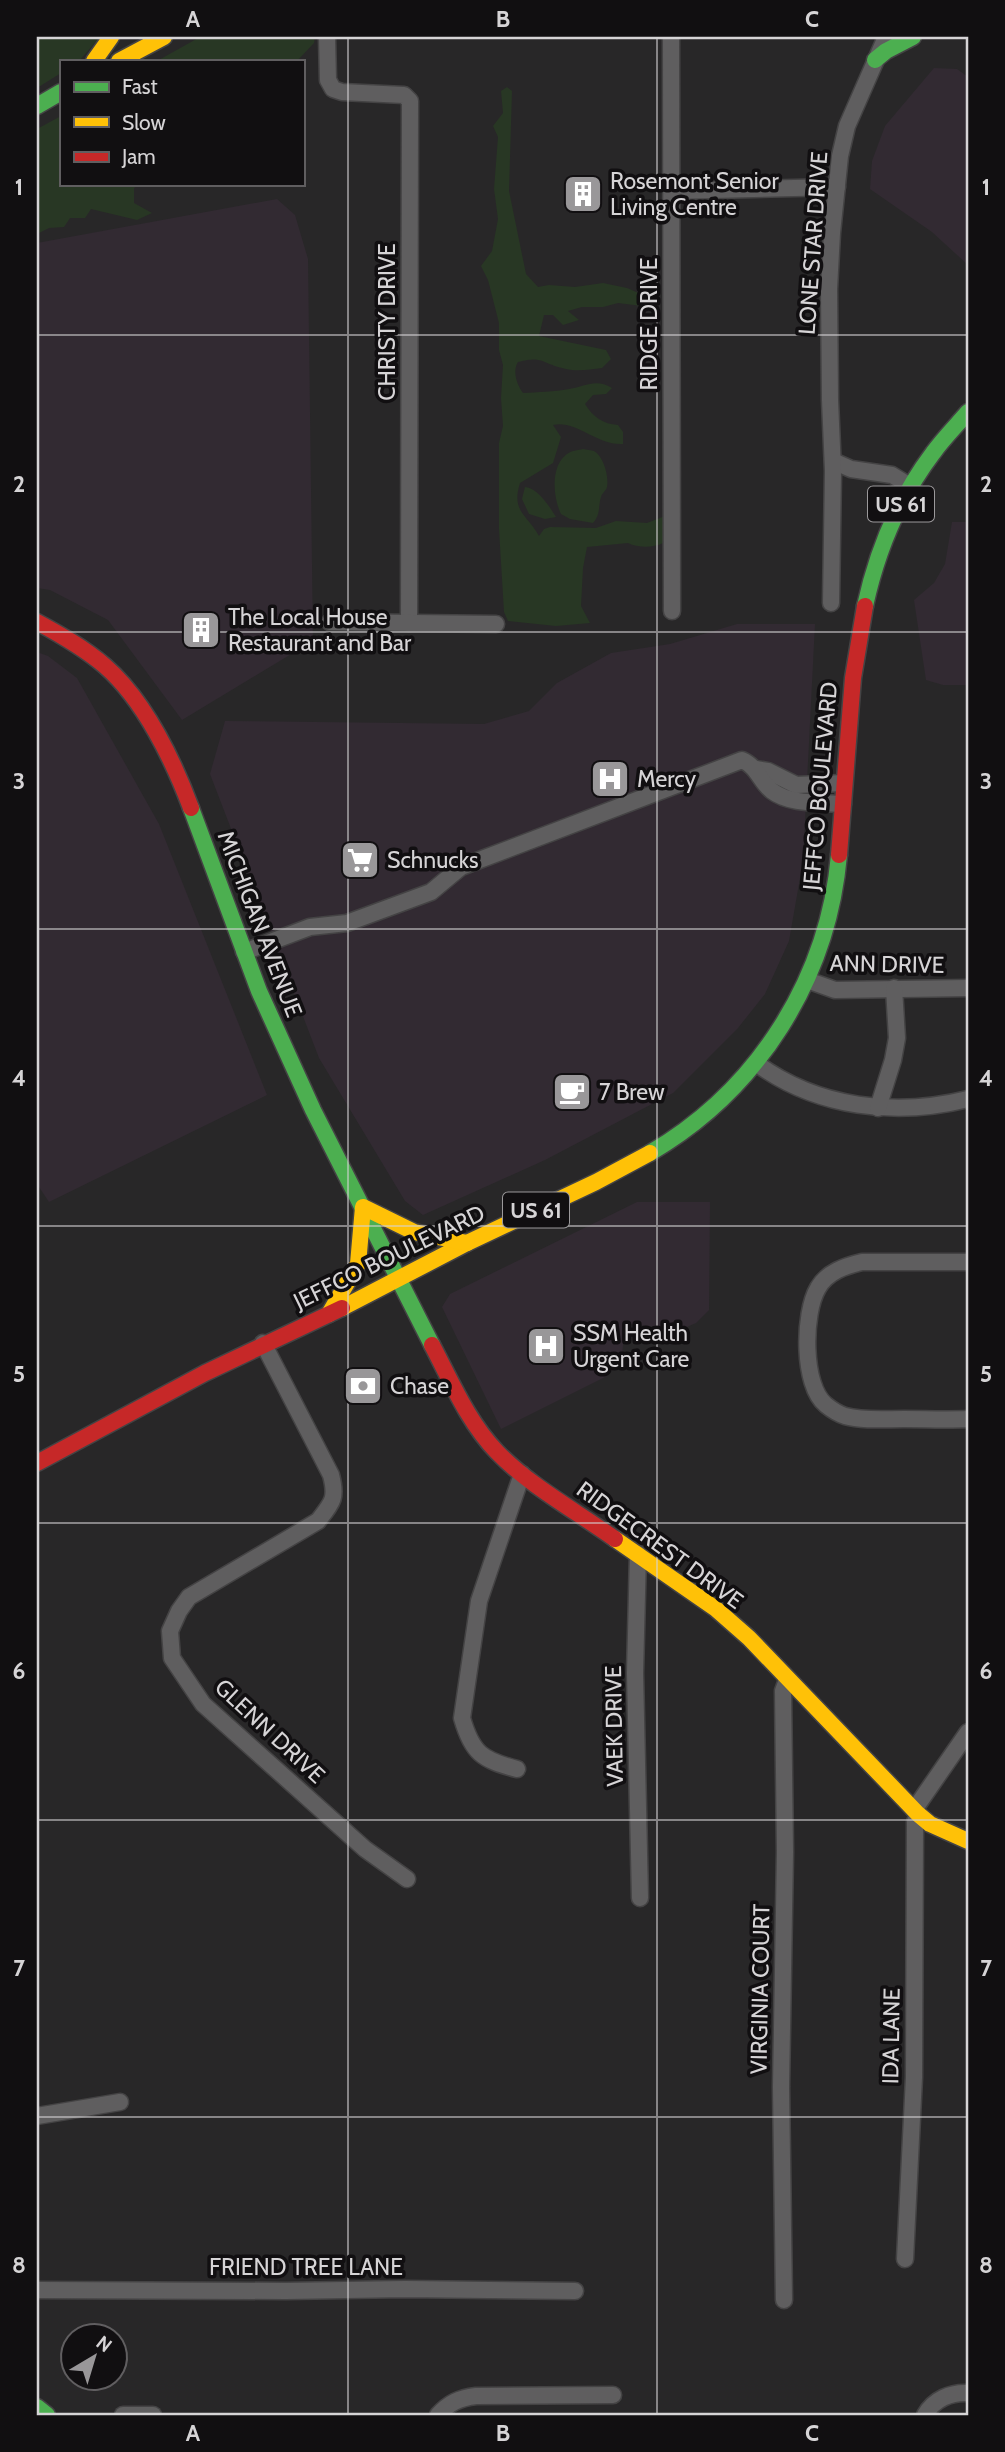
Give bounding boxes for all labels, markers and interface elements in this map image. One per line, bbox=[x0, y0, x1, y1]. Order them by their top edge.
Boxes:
text: A bbox=[186, 5, 201, 33]
text: B bbox=[496, 5, 510, 33]
text: C bbox=[805, 5, 819, 33]
legend bbox=[60, 60, 304, 186]
text: Fast bbox=[122, 74, 158, 99]
text: Slow bbox=[122, 110, 166, 135]
text: Jam bbox=[121, 144, 156, 169]
street label: LONE STAR DRIVE bbox=[793, 150, 833, 336]
place label: Rosemont Senior Living Centre bbox=[610, 167, 779, 221]
text: 1 bbox=[15, 173, 23, 201]
building icon: Rosemont Senior Living Centre bbox=[562, 173, 604, 215]
text: 1 bbox=[982, 173, 990, 201]
street label: CHRISTY DRIVE bbox=[373, 243, 401, 401]
street label: RIDGE DRIVE bbox=[635, 257, 663, 391]
text: 2 bbox=[13, 470, 25, 498]
text: 2 bbox=[980, 470, 992, 498]
road number: US 61 bbox=[868, 486, 934, 522]
place label: The Local House Restaurant and Bar bbox=[228, 603, 412, 657]
building icon: The Local House Restaurant and Bar bbox=[180, 609, 222, 651]
street label: JEFFCO BOULEVARD bbox=[797, 681, 843, 892]
hospital icon: Mercy bbox=[589, 758, 631, 800]
place label: Mercy bbox=[637, 765, 697, 793]
text: 3 bbox=[13, 767, 25, 795]
text: 3 bbox=[980, 767, 992, 795]
street label: MICHIGAN AVENUE bbox=[212, 827, 308, 1021]
supermarket icon: Schnucks bbox=[339, 839, 381, 881]
place label: Schnucks bbox=[387, 846, 479, 874]
street label: ANN DRIVE bbox=[829, 949, 945, 979]
text: 4 bbox=[12, 1064, 26, 1092]
text: 4 bbox=[979, 1064, 993, 1092]
cafe icon: 7 Brew bbox=[551, 1071, 593, 1113]
place label: 7 Brew bbox=[599, 1078, 665, 1106]
road number: US 61 bbox=[503, 1192, 569, 1228]
street label: JEFFCO BOULEVARD bbox=[288, 1199, 489, 1316]
place label: SSM Health Urgent Care bbox=[573, 1319, 689, 1373]
hospital icon: SSM Health Urgent Care bbox=[525, 1325, 567, 1367]
text: 5 bbox=[13, 1360, 25, 1388]
text: 5 bbox=[980, 1360, 992, 1388]
bank icon: Chase bbox=[342, 1365, 384, 1407]
place label: Chase bbox=[390, 1372, 449, 1400]
street label: RIDGECREST DRIVE bbox=[571, 1475, 749, 1615]
text: 6 bbox=[13, 1657, 25, 1685]
text: 6 bbox=[980, 1657, 992, 1685]
street label: VAEK DRIVE bbox=[599, 1665, 629, 1787]
street label: GLENN DRIVE bbox=[209, 1673, 331, 1789]
street label: VIRGINIA COURT bbox=[745, 1904, 775, 2074]
text: 7 bbox=[13, 1954, 25, 1982]
text: 7 bbox=[980, 1954, 992, 1982]
street label: IDA LANE bbox=[876, 1988, 906, 2084]
text: 8 bbox=[12, 2251, 26, 2279]
text: 8 bbox=[979, 2251, 993, 2279]
street label: FRIEND TREE LANE bbox=[209, 2253, 403, 2281]
north arrow bbox=[60, 2322, 130, 2392]
text: N bbox=[92, 2331, 117, 2357]
text: A bbox=[186, 2419, 201, 2447]
text: B bbox=[496, 2419, 510, 2447]
text: C bbox=[805, 2419, 819, 2447]

